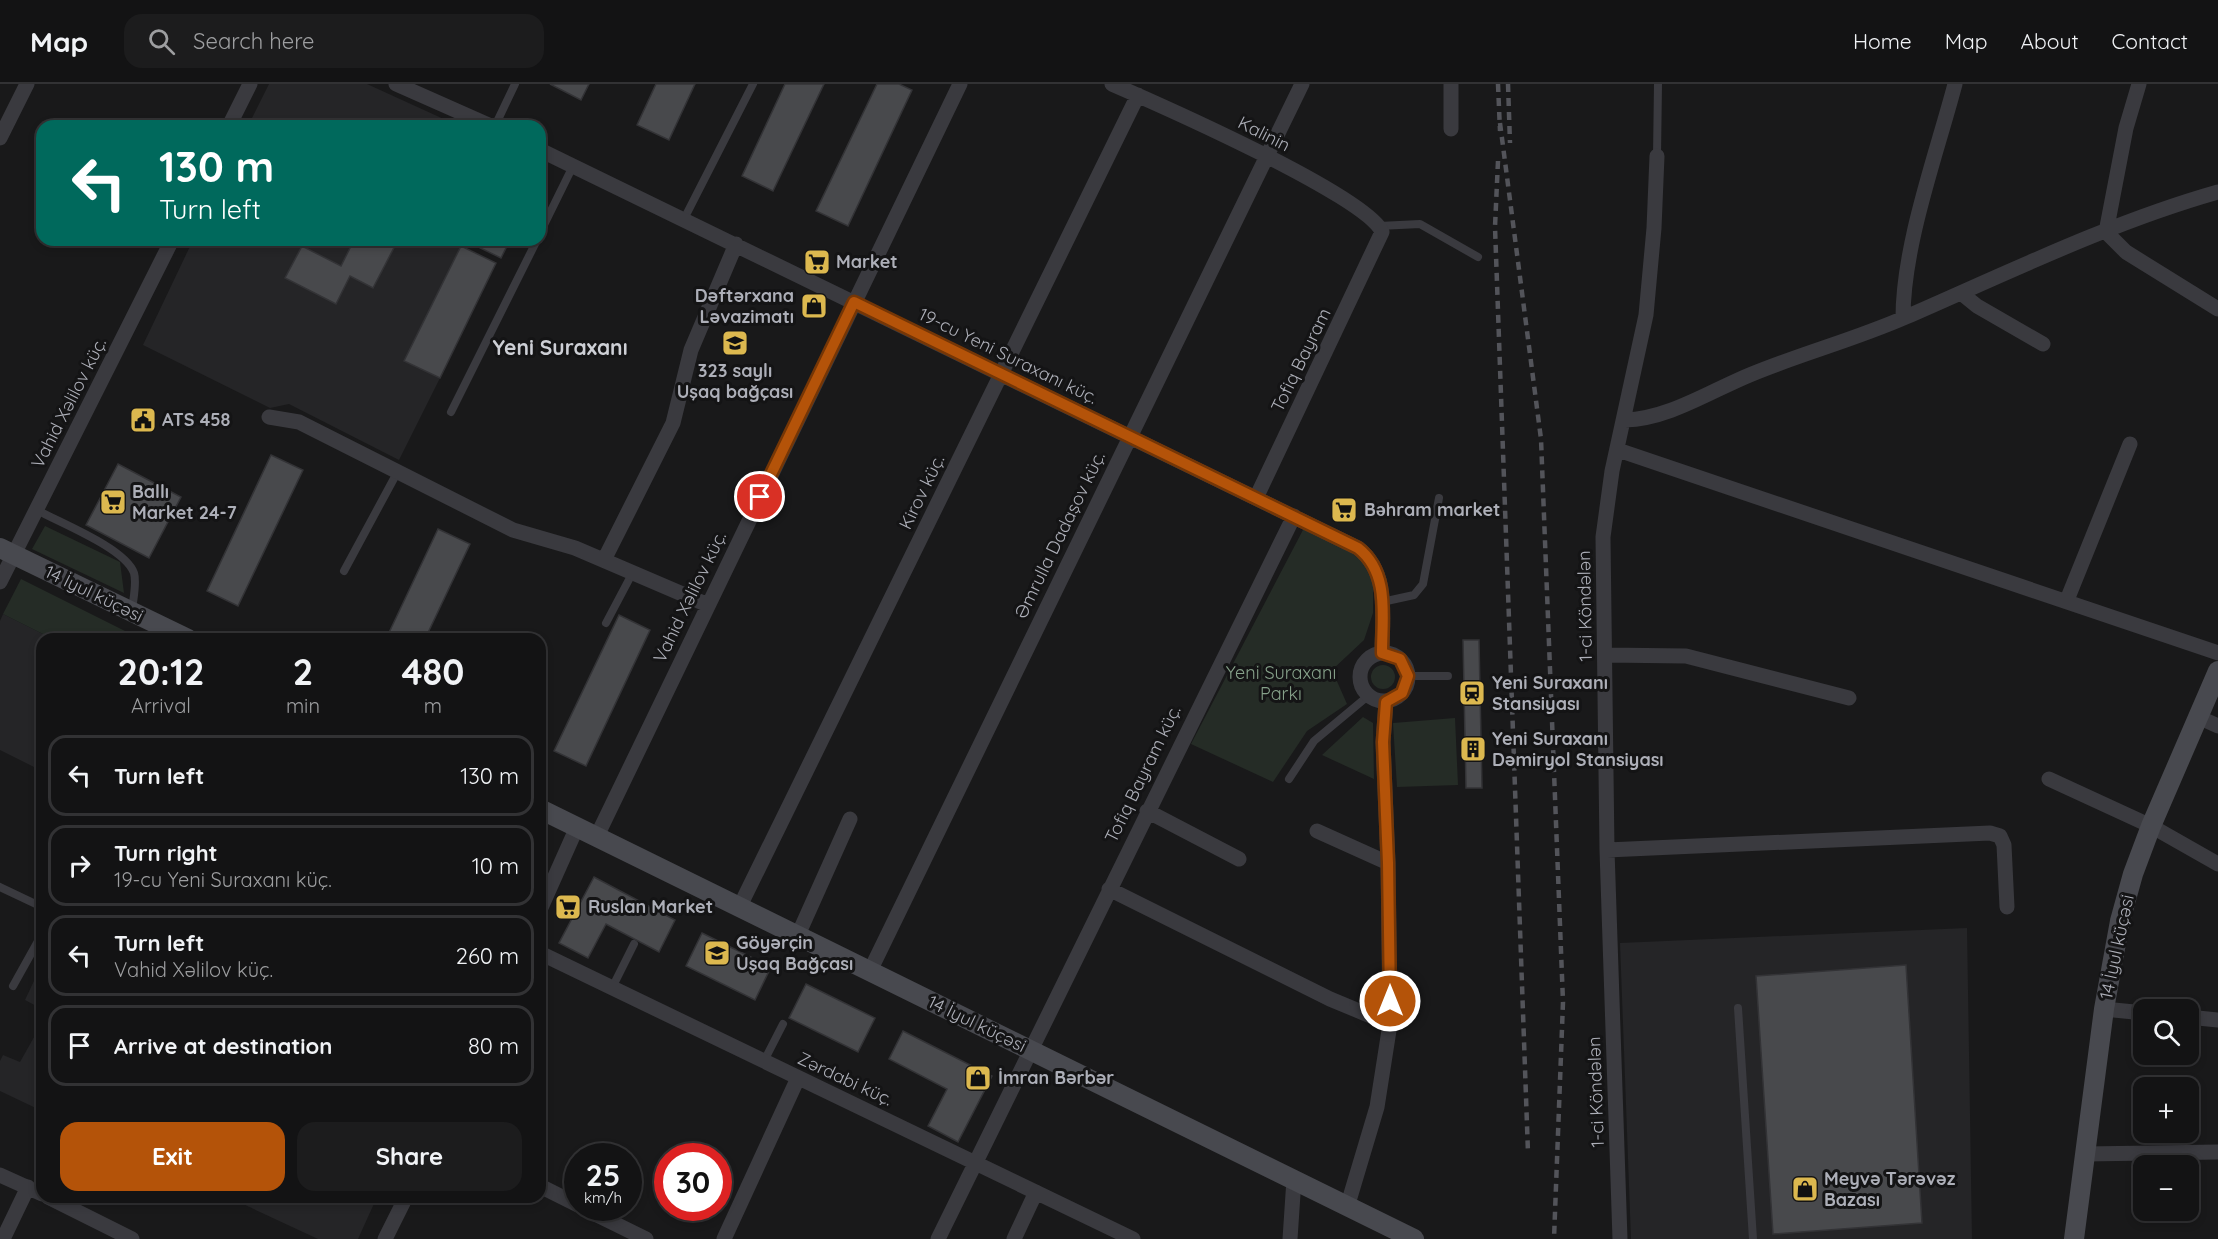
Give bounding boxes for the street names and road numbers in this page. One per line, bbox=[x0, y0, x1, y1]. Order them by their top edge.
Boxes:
street label: Kalinin bbox=[1234, 111, 1294, 156]
street label: 19-cu Yeni Suraxanı küç. bbox=[915, 302, 1101, 409]
street label: Tofiq Bayram bbox=[1266, 304, 1336, 415]
street label: Vahid Xəlilov küç. bbox=[26, 334, 111, 472]
street label: Əmrulla Dadaşov küç. bbox=[1009, 447, 1110, 622]
street label: Kirov küç. bbox=[894, 451, 949, 533]
street label: Vahid Xəlilov küç. bbox=[648, 527, 731, 666]
street label: 1-ci Köndələn bbox=[1572, 550, 1597, 662]
street label: 14 İyul küçəsi bbox=[41, 560, 147, 627]
street label: Tofiq Bayram küç. bbox=[1099, 701, 1186, 846]
street label: 14 İyul küçəsi bbox=[2094, 892, 2139, 1001]
street label: 14 İyul küçəsi bbox=[924, 990, 1030, 1057]
street label: 1-ci Köndələn bbox=[1582, 1036, 1609, 1148]
street label: Zərdabi küç. bbox=[794, 1047, 896, 1111]

